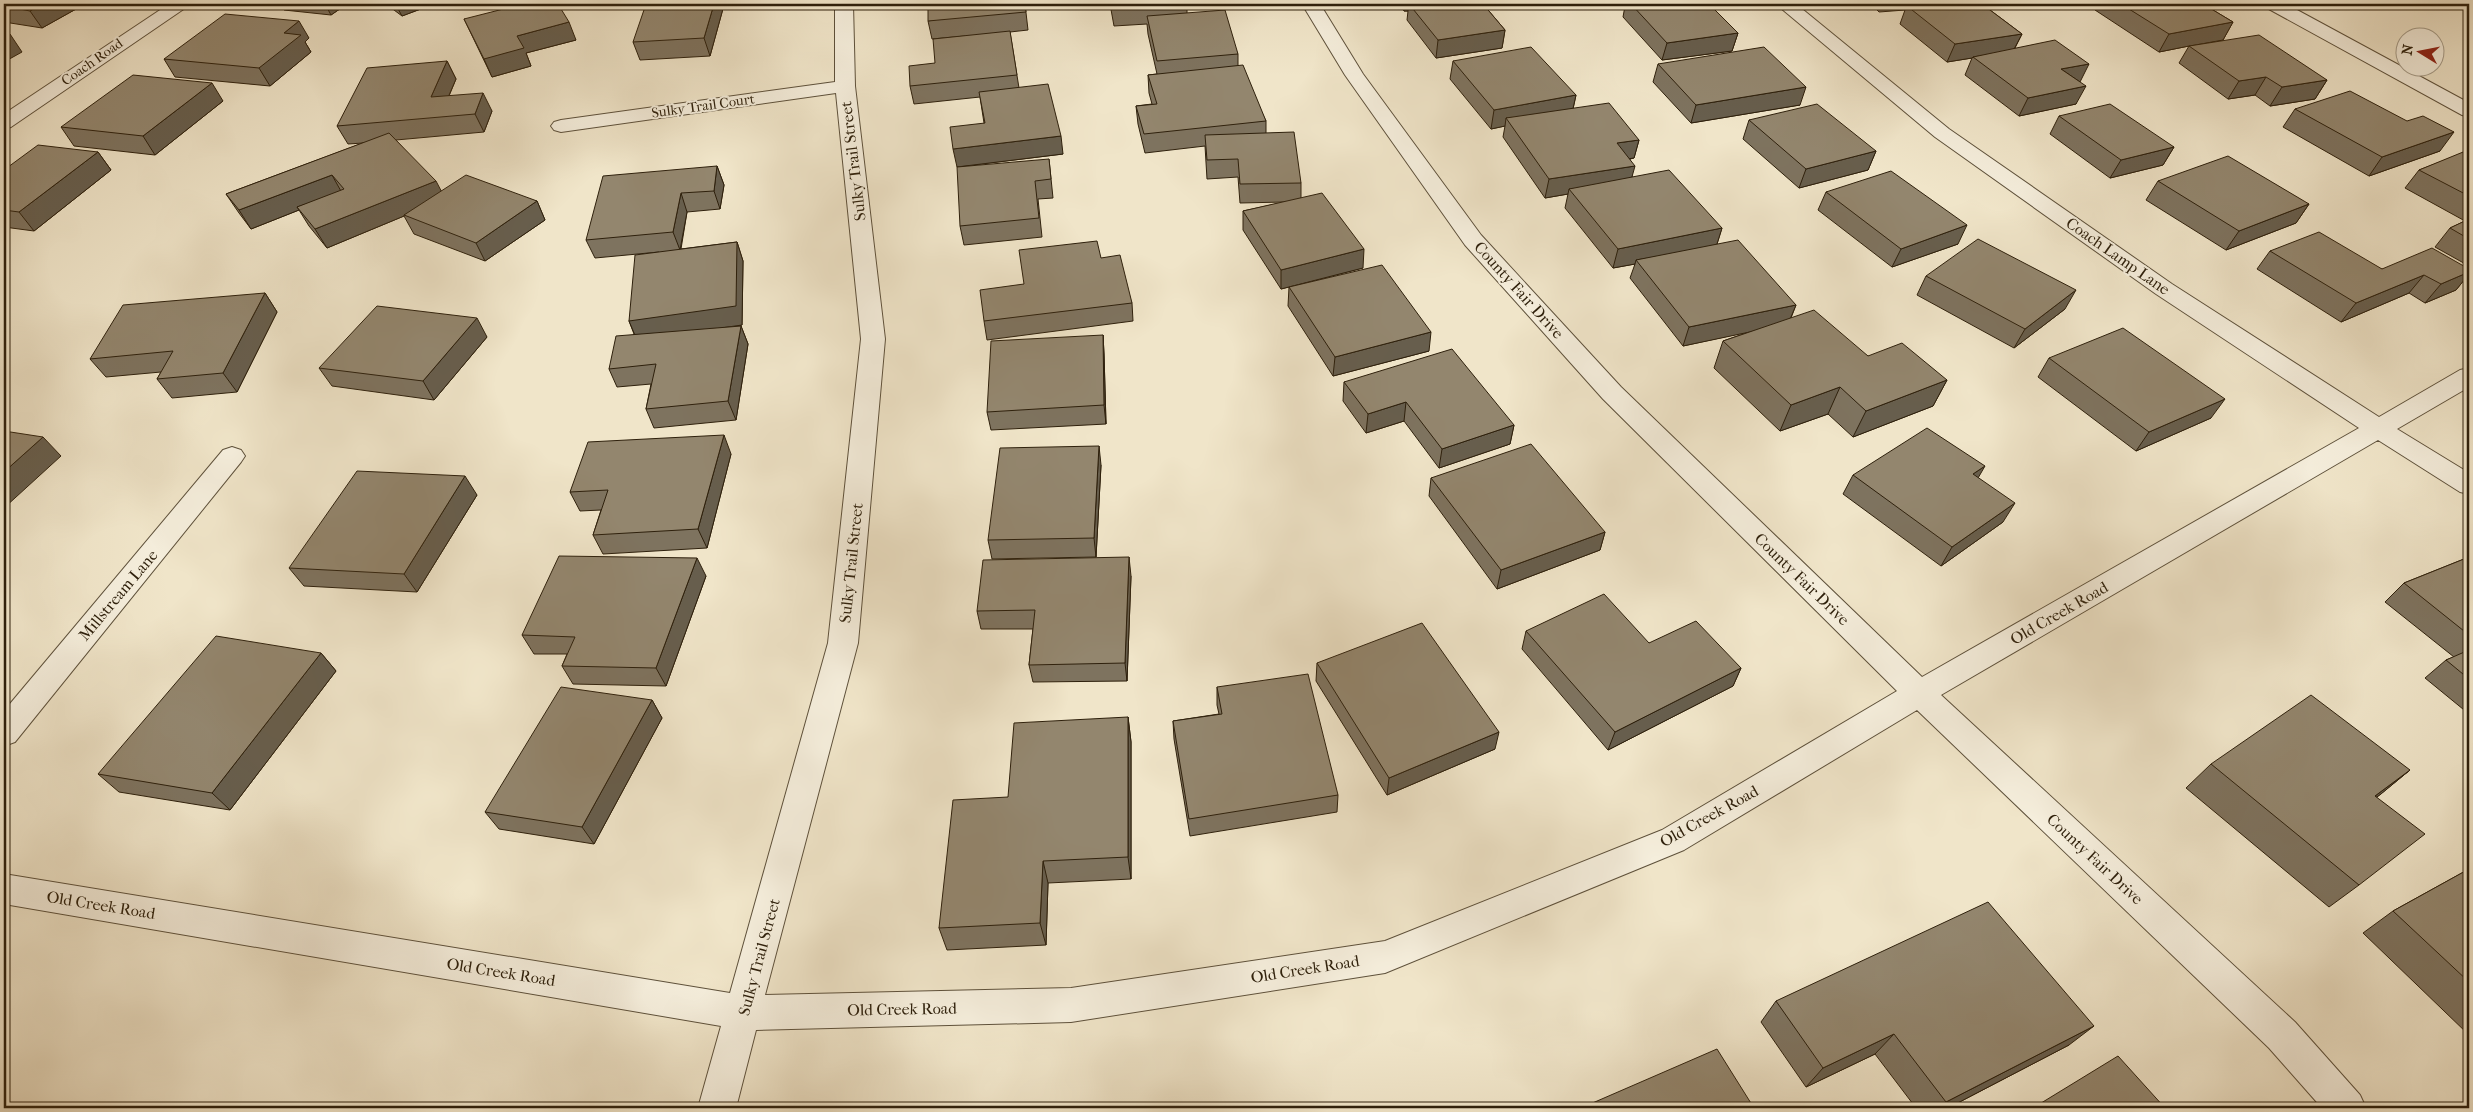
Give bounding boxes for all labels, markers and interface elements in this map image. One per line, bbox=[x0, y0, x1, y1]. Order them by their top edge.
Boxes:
north arrow bbox=[2396, 28, 2446, 78]
street label: Coach Road bbox=[58, 34, 126, 89]
text: N bbox=[2398, 43, 2417, 57]
street label: Sulky Trail Court bbox=[650, 90, 756, 122]
street label: Sulky Trail Street bbox=[836, 100, 870, 222]
street label: Coach Lamp Lane bbox=[2062, 213, 2174, 299]
street label: County Fair Drive bbox=[1470, 237, 1568, 343]
street label: Sulky Trail Street bbox=[835, 502, 867, 624]
street label: County Fair Drive bbox=[1751, 529, 1853, 629]
street label: Millstream Lane bbox=[74, 546, 162, 644]
street label: Old Creek Road bbox=[2007, 577, 2111, 649]
street label: Old Creek Road bbox=[1656, 781, 1762, 851]
street label: County Fair Drive bbox=[2043, 810, 2147, 908]
street label: Old Creek Road bbox=[45, 887, 157, 923]
street label: Sulky Trail Street bbox=[734, 896, 784, 1018]
street label: Old Creek Road bbox=[1249, 951, 1361, 987]
street label: Old Creek Road bbox=[445, 954, 557, 990]
street label: Old Creek Road bbox=[847, 999, 957, 1019]

